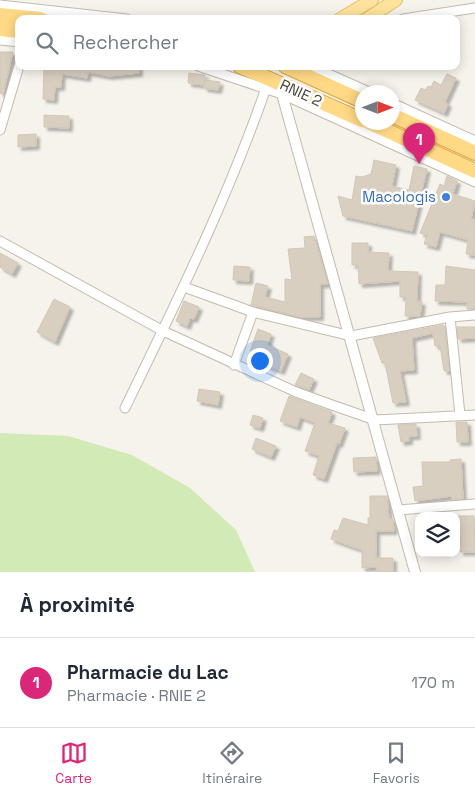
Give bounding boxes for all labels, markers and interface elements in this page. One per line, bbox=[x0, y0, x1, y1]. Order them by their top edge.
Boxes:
search box bbox=[15, 15, 460, 70]
icon: search bbox=[33, 29, 61, 57]
text: Rechercher bbox=[73, 30, 179, 55]
street label: RNIE 2 bbox=[277, 75, 325, 111]
north arrow bbox=[355, 85, 400, 130]
pin: 1 bbox=[403, 123, 435, 164]
place label: Macologis bbox=[362, 187, 436, 206]
marker: Macologis bbox=[440, 191, 452, 203]
your location bbox=[247, 348, 273, 374]
map controls bbox=[415, 512, 460, 557]
button: layers bbox=[415, 512, 460, 557]
text: À proximité bbox=[20, 591, 135, 618]
text: Pharmacie du Lac bbox=[67, 660, 229, 685]
text: 1 bbox=[32, 672, 40, 693]
text: 170 m bbox=[411, 672, 455, 693]
text: Pharmacie · RNIE 2 bbox=[67, 685, 206, 706]
tab: Carte bbox=[55, 739, 92, 787]
tab: Itinéraire bbox=[202, 739, 262, 787]
tab: Favoris bbox=[373, 739, 420, 787]

